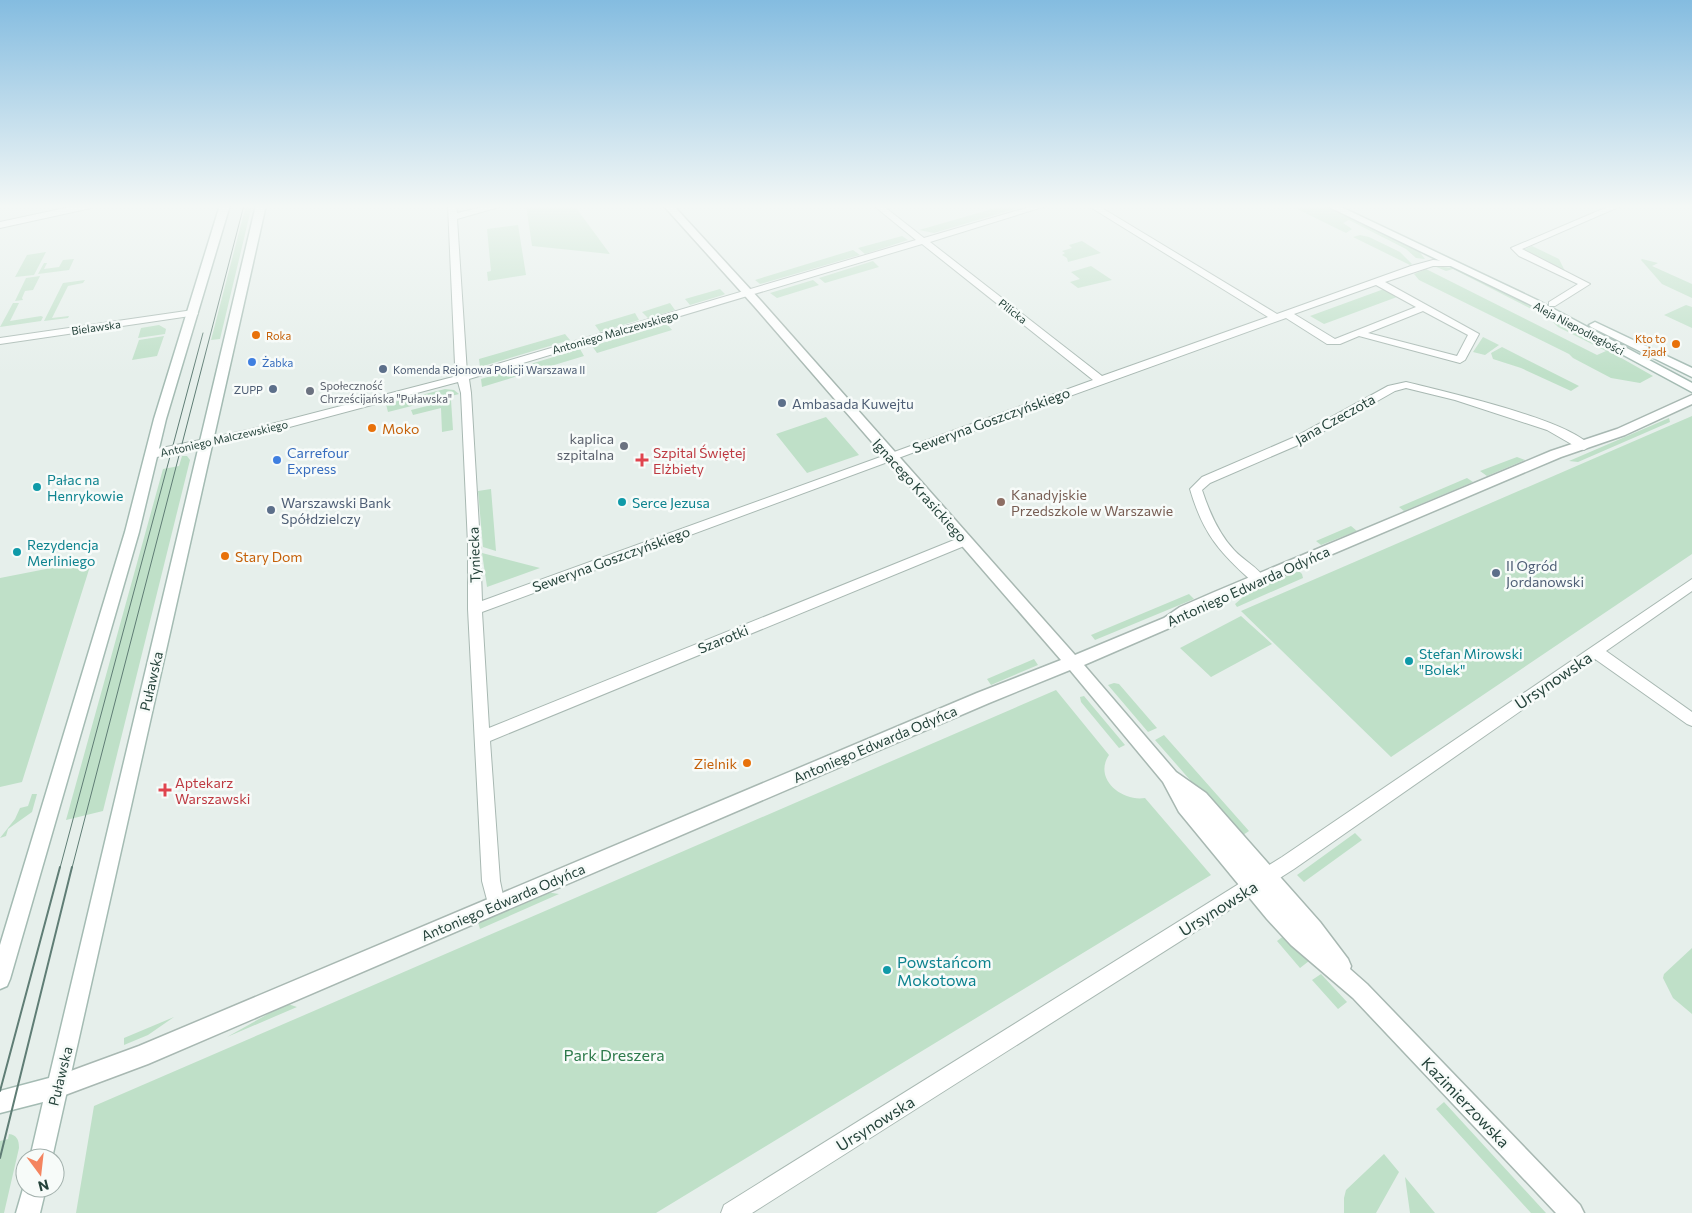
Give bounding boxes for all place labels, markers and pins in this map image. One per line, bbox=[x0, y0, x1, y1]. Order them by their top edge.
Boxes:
marker: Roka bbox=[250, 329, 262, 341]
place label: Roka bbox=[266, 329, 291, 342]
place label: Kto to zjadł bbox=[1635, 332, 1667, 358]
marker: Kto to zjadł bbox=[1670, 338, 1682, 350]
place label: Żabka bbox=[262, 355, 293, 369]
marker: Żabka bbox=[246, 356, 258, 368]
marker: Komenda Rejonowa Policji Warszawa II bbox=[377, 363, 389, 375]
place label: Komenda Rejonowa Policji Warszawa II bbox=[393, 363, 585, 376]
place label: Społeczność Chrześcijańska "Puławska" bbox=[320, 379, 452, 405]
place label: ZUPP bbox=[234, 383, 263, 396]
marker: ZUPP bbox=[267, 383, 279, 395]
marker: Społeczność Chrześcijańska "Puławska" bbox=[304, 385, 316, 397]
place label: Ambasada Kuwejtu bbox=[792, 395, 914, 412]
marker: Ambasada Kuwejtu bbox=[776, 397, 788, 409]
place label: Moko bbox=[382, 420, 419, 437]
marker: Moko bbox=[366, 422, 378, 434]
place label: kaplica szpitalna bbox=[557, 430, 614, 463]
marker: kaplica szpitalna bbox=[618, 440, 630, 452]
place label: Carrefour Express bbox=[287, 444, 350, 477]
place label: Szpital Świętej Elżbiety bbox=[653, 444, 746, 477]
marker: Szpital Świętej Elżbiety bbox=[635, 453, 649, 467]
marker: Carrefour Express bbox=[271, 454, 283, 466]
place label: Pałac na Henrykowie bbox=[47, 471, 123, 504]
marker: Pałac na Henrykowie bbox=[31, 481, 43, 493]
place label: Kanadyjskie Przedszkole w Warszawie bbox=[1011, 486, 1173, 519]
place label: Warszawski Bank Spółdzielczy bbox=[281, 494, 391, 527]
place label: Serce Jezusa bbox=[632, 494, 710, 511]
marker: Serce Jezusa bbox=[616, 496, 628, 508]
marker: Kanadyjskie Przedszkole w Warszawie bbox=[995, 496, 1007, 508]
marker: Warszawski Bank Spółdzielczy bbox=[265, 504, 277, 516]
place label: Rezydencja Merliniego bbox=[27, 536, 99, 569]
marker: Rezydencja Merliniego bbox=[11, 546, 23, 558]
place label: Stary Dom bbox=[235, 548, 303, 565]
marker: Stary Dom bbox=[219, 550, 231, 562]
place label: II Ogród Jordanowski bbox=[1506, 557, 1584, 590]
marker: II Ogród Jordanowski bbox=[1490, 567, 1502, 579]
place label: Stefan Mirowski "Bolek" bbox=[1419, 645, 1523, 678]
marker: Stefan Mirowski "Bolek" bbox=[1403, 655, 1415, 667]
place label: Zielnik bbox=[694, 755, 737, 772]
marker: Zielnik bbox=[741, 757, 753, 769]
place label: Aptekarz Warszawski bbox=[175, 774, 250, 807]
marker: Aptekarz Warszawski bbox=[159, 784, 171, 796]
place label: Powstańcom Mokotowa bbox=[897, 952, 992, 989]
marker: Powstańcom Mokotowa bbox=[881, 964, 893, 976]

